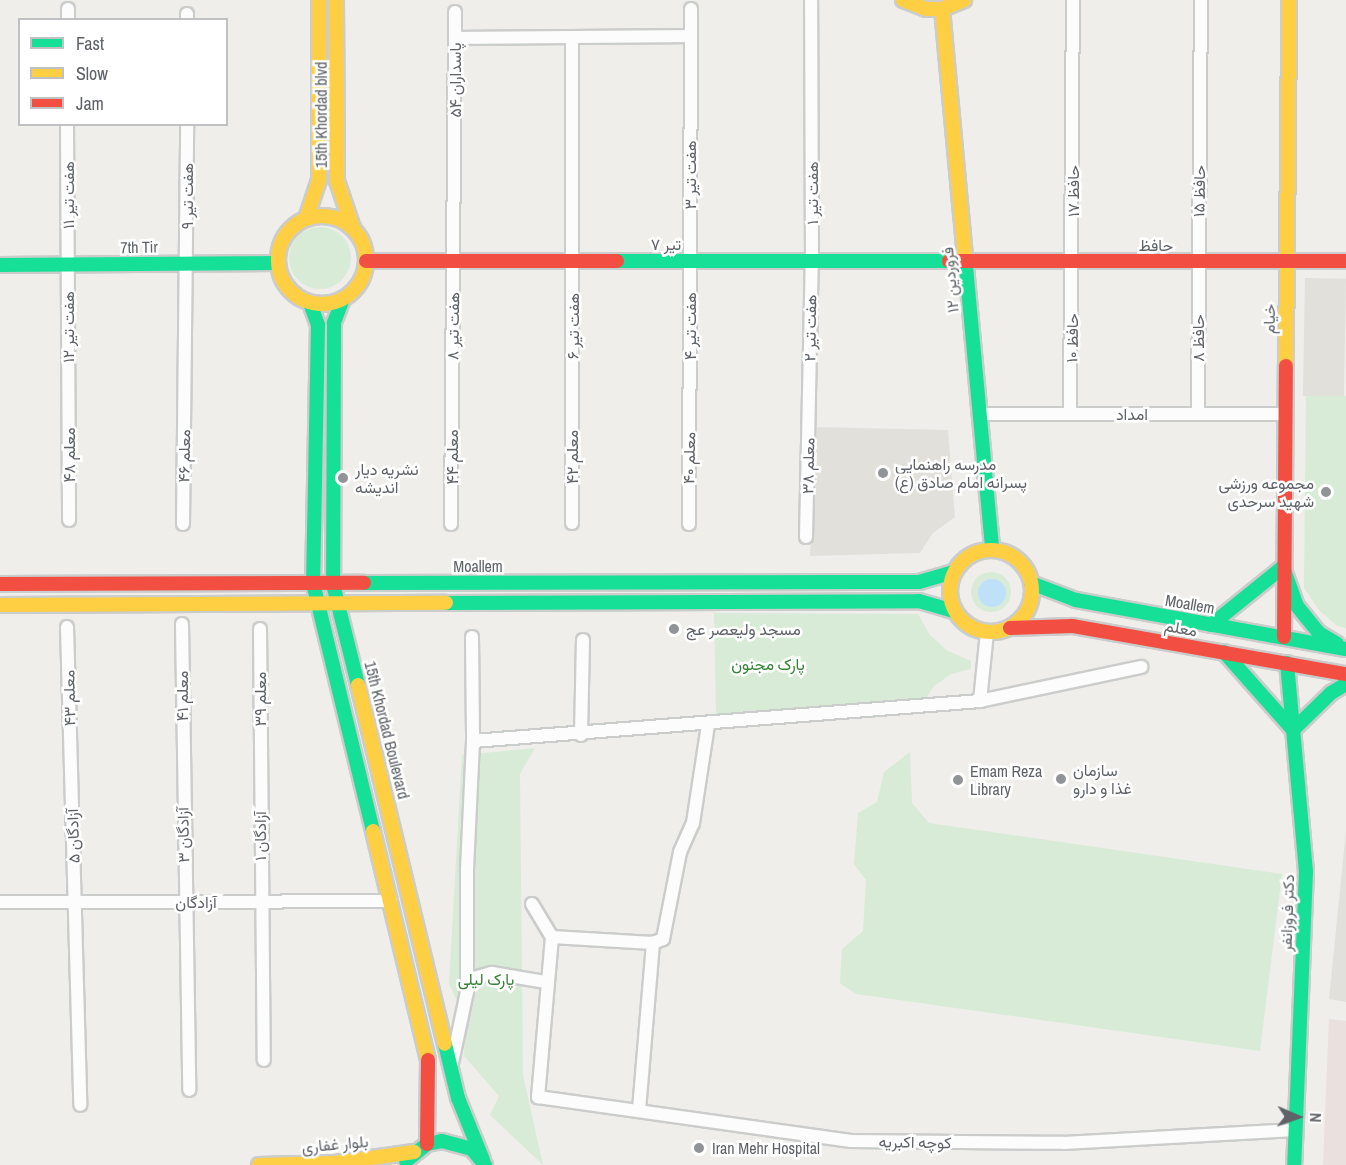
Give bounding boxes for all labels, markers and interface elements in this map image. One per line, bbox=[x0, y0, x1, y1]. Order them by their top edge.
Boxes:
legend bbox=[18, 18, 228, 126]
text: Fast bbox=[76, 31, 104, 56]
street label: پاسداران ۵۴ bbox=[445, 42, 465, 118]
text: Slow bbox=[76, 61, 108, 86]
street label: 15th Khordad blvd bbox=[311, 62, 331, 168]
text: Jam bbox=[76, 91, 104, 116]
street label: هفت تیر ۳ bbox=[680, 140, 700, 210]
street label: هفت تیر ۱۱ bbox=[58, 161, 78, 229]
street label: هفت تیر ۱ bbox=[802, 161, 822, 225]
street label: هفت تیر ۹ bbox=[177, 163, 197, 229]
street label: حافظ ۱۷ bbox=[1063, 165, 1083, 217]
street label: حافظ ۱۵ bbox=[1189, 165, 1209, 217]
street label: ۷ تیر bbox=[651, 234, 681, 254]
street label: حافظ bbox=[1139, 235, 1173, 255]
street label: 7th Tir bbox=[120, 237, 158, 257]
street label: ۱۲ فروردین bbox=[938, 246, 962, 314]
street label: هفت تیر ۱۲ bbox=[58, 291, 78, 363]
street label: هفت تیر ۸ bbox=[443, 292, 463, 360]
street label: هفت تیر ۴ bbox=[680, 292, 700, 360]
street label: هفت تیر ۶ bbox=[563, 293, 583, 359]
street label: هفت تیر ۲ bbox=[800, 294, 820, 362]
street label: خیام bbox=[1259, 304, 1279, 334]
street label: حافظ ۱۰ bbox=[1062, 313, 1082, 363]
street label: حافظ ۸ bbox=[1188, 314, 1208, 362]
street label: امداد bbox=[1116, 404, 1148, 424]
street label: معلم ۴۸ bbox=[59, 427, 79, 483]
street label: معلم ۴۶ bbox=[174, 429, 194, 483]
street label: معلم ۴۴ bbox=[442, 430, 462, 484]
street label: معلم ۴۲ bbox=[562, 430, 582, 484]
street label: معلم ۴۰ bbox=[679, 432, 699, 484]
street label: معلم ۳۸ bbox=[798, 438, 818, 494]
place label: مدرسه راهنمایی پسرانه امام صادق (ع) bbox=[895, 454, 1027, 492]
place label: نشریه دیار اندیشه bbox=[355, 459, 418, 497]
marker: مدرسه راهنمایی پسرانه امام صادق (ع) bbox=[876, 466, 890, 480]
marker: نشریه دیار اندیشه bbox=[336, 471, 350, 485]
place label: مجموعه ورزشی شهید سرحدی bbox=[1218, 473, 1314, 511]
marker: مجموعه ورزشی شهید سرحدی bbox=[1319, 485, 1333, 499]
street label: Moallem bbox=[453, 556, 503, 576]
street label: Moallem bbox=[1164, 590, 1216, 618]
street label: معلم bbox=[1163, 616, 1199, 640]
place label: مسجد ولیعصر عج bbox=[686, 619, 801, 639]
marker: مسجد ولیعصر عج bbox=[667, 622, 681, 636]
park label: پارک مجنون bbox=[731, 654, 805, 674]
street label: 15th Khordad Boulevard bbox=[361, 659, 413, 801]
street label: معلم ۴۳ bbox=[59, 670, 79, 726]
street label: معلم ۴۱ bbox=[172, 671, 192, 721]
street label: معلم ۳۹ bbox=[250, 672, 270, 726]
place label: سازمان غذا و دارو bbox=[1073, 760, 1132, 798]
place label: Emam Reza Library bbox=[970, 761, 1042, 799]
marker: سازمان غذا و دارو bbox=[1054, 772, 1068, 786]
marker: Emam Reza Library bbox=[951, 773, 965, 787]
street label: آزادگان ۳ bbox=[173, 807, 193, 863]
street label: آزادگان ۵ bbox=[62, 808, 84, 864]
street label: آزادگان ۱ bbox=[250, 811, 270, 861]
street label: دکتر فروزانفر bbox=[1276, 874, 1298, 952]
street label: آزادگان bbox=[175, 892, 217, 912]
park label: پارک لیلی bbox=[458, 969, 514, 989]
north arrow bbox=[1268, 1087, 1328, 1147]
text: N bbox=[1305, 1112, 1327, 1123]
street label: بلوار غفاری bbox=[301, 1132, 369, 1156]
street label: کوچه اکبریه bbox=[878, 1132, 952, 1152]
place label: Iran Mehr Hospital bbox=[712, 1138, 820, 1158]
marker: Iran Mehr Hospital bbox=[690, 1139, 708, 1157]

